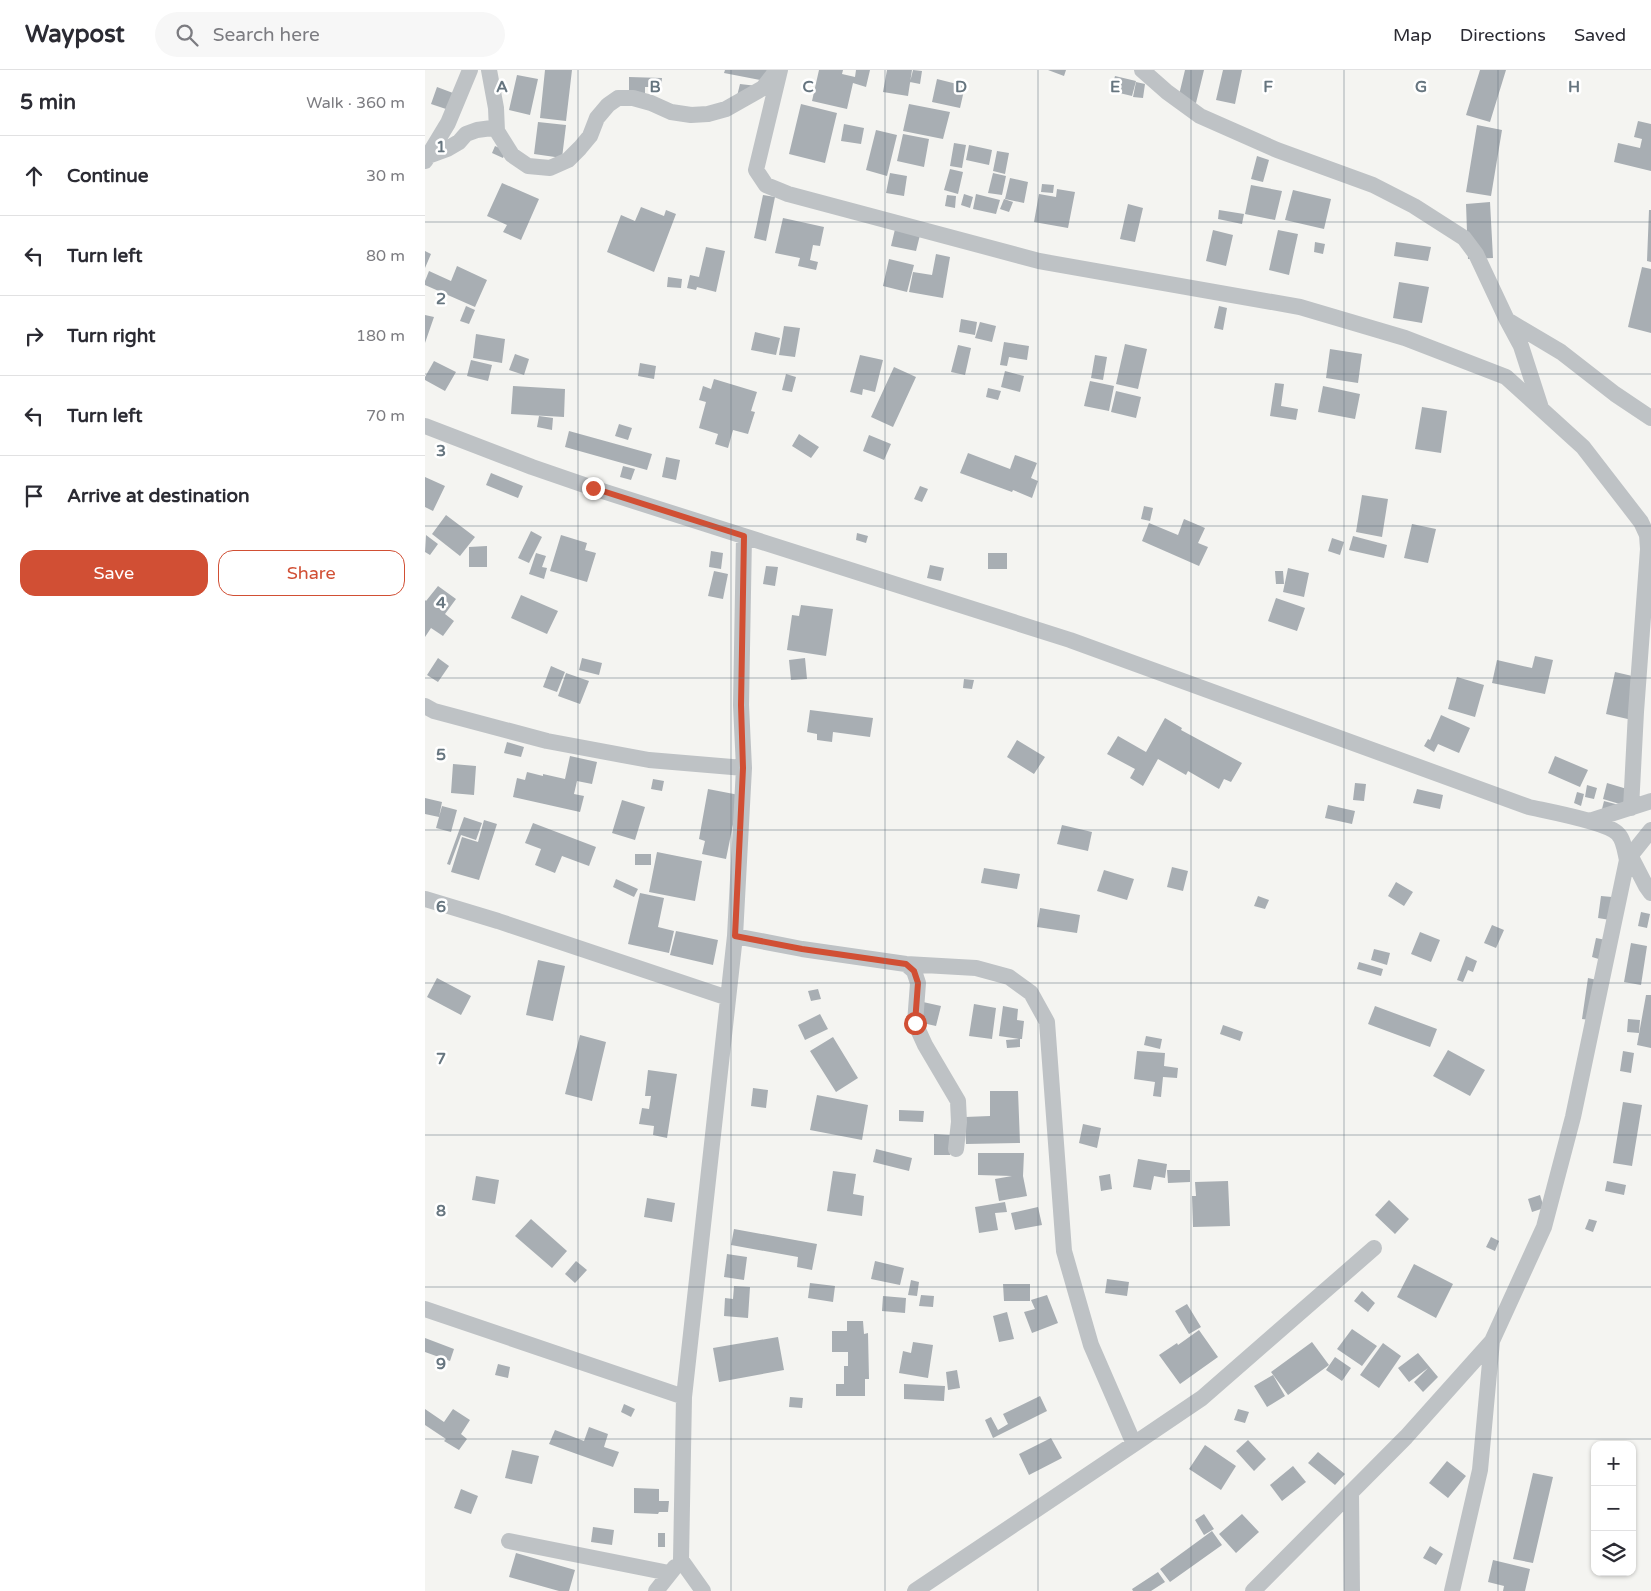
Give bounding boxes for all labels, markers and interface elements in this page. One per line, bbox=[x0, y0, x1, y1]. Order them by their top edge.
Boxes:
search box bbox=[155, 12, 505, 57]
text: Waypost bbox=[25, 20, 125, 49]
icon: search bbox=[173, 21, 201, 49]
text: Search here bbox=[213, 24, 320, 46]
text: Map bbox=[1393, 24, 1432, 46]
text: Directions bbox=[1460, 24, 1546, 46]
text: Saved bbox=[1574, 24, 1626, 46]
text: A bbox=[496, 77, 508, 97]
text: B bbox=[649, 77, 661, 97]
text: C bbox=[802, 77, 814, 97]
text: D bbox=[955, 77, 967, 97]
text: E bbox=[1110, 77, 1120, 97]
text: F bbox=[1263, 77, 1273, 97]
text: G bbox=[1415, 77, 1427, 97]
text: H bbox=[1568, 77, 1580, 97]
text: 5 min bbox=[20, 90, 76, 115]
text: Walk · 360 m bbox=[306, 93, 405, 113]
text: 1 bbox=[436, 137, 446, 157]
icon: ahead bbox=[20, 162, 48, 190]
text: Continue bbox=[67, 165, 149, 187]
text: 30 m bbox=[366, 166, 405, 186]
icon: left bbox=[20, 242, 48, 270]
text: Turn left bbox=[67, 245, 143, 267]
text: 80 m bbox=[366, 246, 405, 266]
text: 2 bbox=[436, 289, 446, 309]
icon: right bbox=[20, 322, 48, 350]
text: Turn right bbox=[67, 325, 155, 347]
text: 180 m bbox=[356, 326, 405, 346]
icon: left bbox=[20, 402, 48, 430]
text: Turn left bbox=[67, 405, 143, 427]
text: 70 m bbox=[366, 406, 405, 426]
text: 3 bbox=[436, 441, 446, 461]
route end bbox=[582, 477, 605, 500]
icon: arrive bbox=[20, 482, 48, 510]
text: Arrive at destination bbox=[67, 485, 250, 507]
button: Save bbox=[20, 550, 208, 596]
button: Share bbox=[218, 550, 405, 596]
text: 4 bbox=[436, 593, 446, 613]
text: 5 bbox=[436, 745, 446, 765]
text: 6 bbox=[436, 897, 446, 917]
route start bbox=[904, 1012, 927, 1035]
text: 7 bbox=[436, 1049, 446, 1069]
text: 8 bbox=[436, 1201, 446, 1221]
text: 9 bbox=[436, 1354, 446, 1374]
map controls bbox=[1591, 1441, 1636, 1576]
button: + bbox=[1591, 1441, 1636, 1486]
button: − bbox=[1591, 1486, 1636, 1531]
button: layers bbox=[1591, 1531, 1636, 1576]

